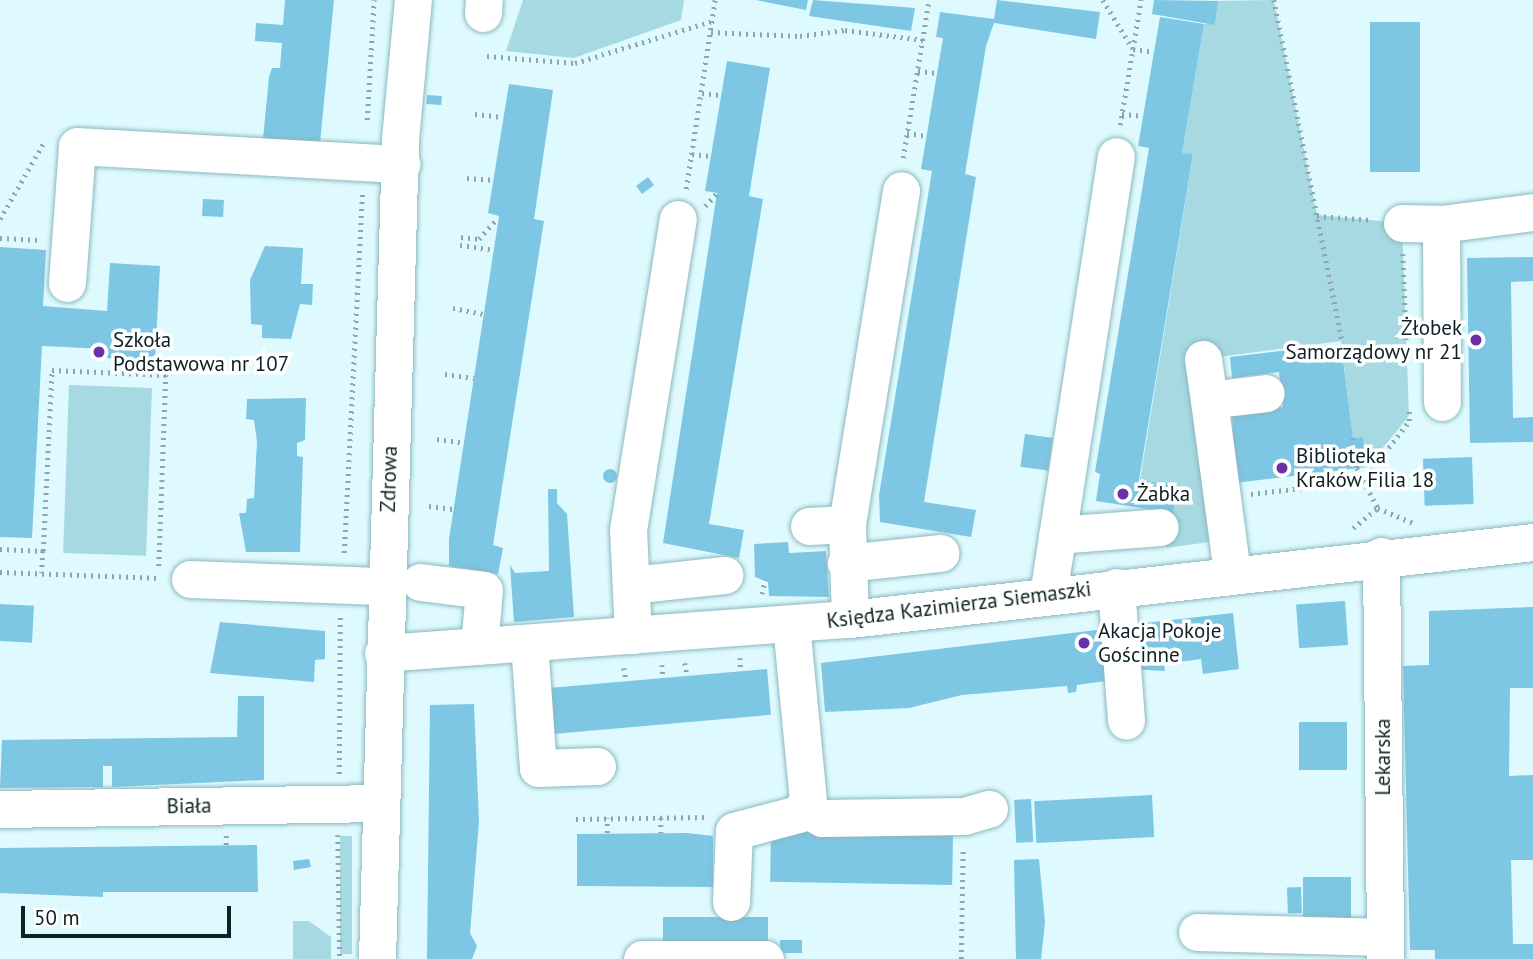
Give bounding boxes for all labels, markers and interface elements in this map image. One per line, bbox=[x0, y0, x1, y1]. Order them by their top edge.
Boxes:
place label: Żłobek Samorządowy nr 21 bbox=[1285, 315, 1462, 365]
place label: Szkoła Podstawowa nr 107 bbox=[113, 327, 289, 377]
marker: Żłobek Samorządowy nr 21 bbox=[1468, 332, 1484, 348]
marker: Szkoła Podstawowa nr 107 bbox=[91, 344, 107, 360]
place label: Biblioteka Kraków Filia 18 bbox=[1296, 443, 1435, 493]
street label: Zdrowa bbox=[375, 445, 403, 513]
marker: Biblioteka Kraków Filia 18 bbox=[1274, 460, 1290, 476]
place label: Żabka bbox=[1137, 481, 1190, 507]
marker: Żabka bbox=[1115, 486, 1131, 502]
street label: Księdza Kazimierza Siemaszki bbox=[825, 576, 1093, 634]
place label: Akacja Pokoje Gościnne bbox=[1098, 618, 1221, 668]
marker: Akacja Pokoje Gościnne bbox=[1076, 635, 1092, 651]
street label: Lekarska bbox=[1370, 718, 1396, 796]
street label: Biała bbox=[166, 793, 212, 819]
scale bar bbox=[24, 892, 234, 936]
text: 50 m bbox=[34, 904, 80, 931]

